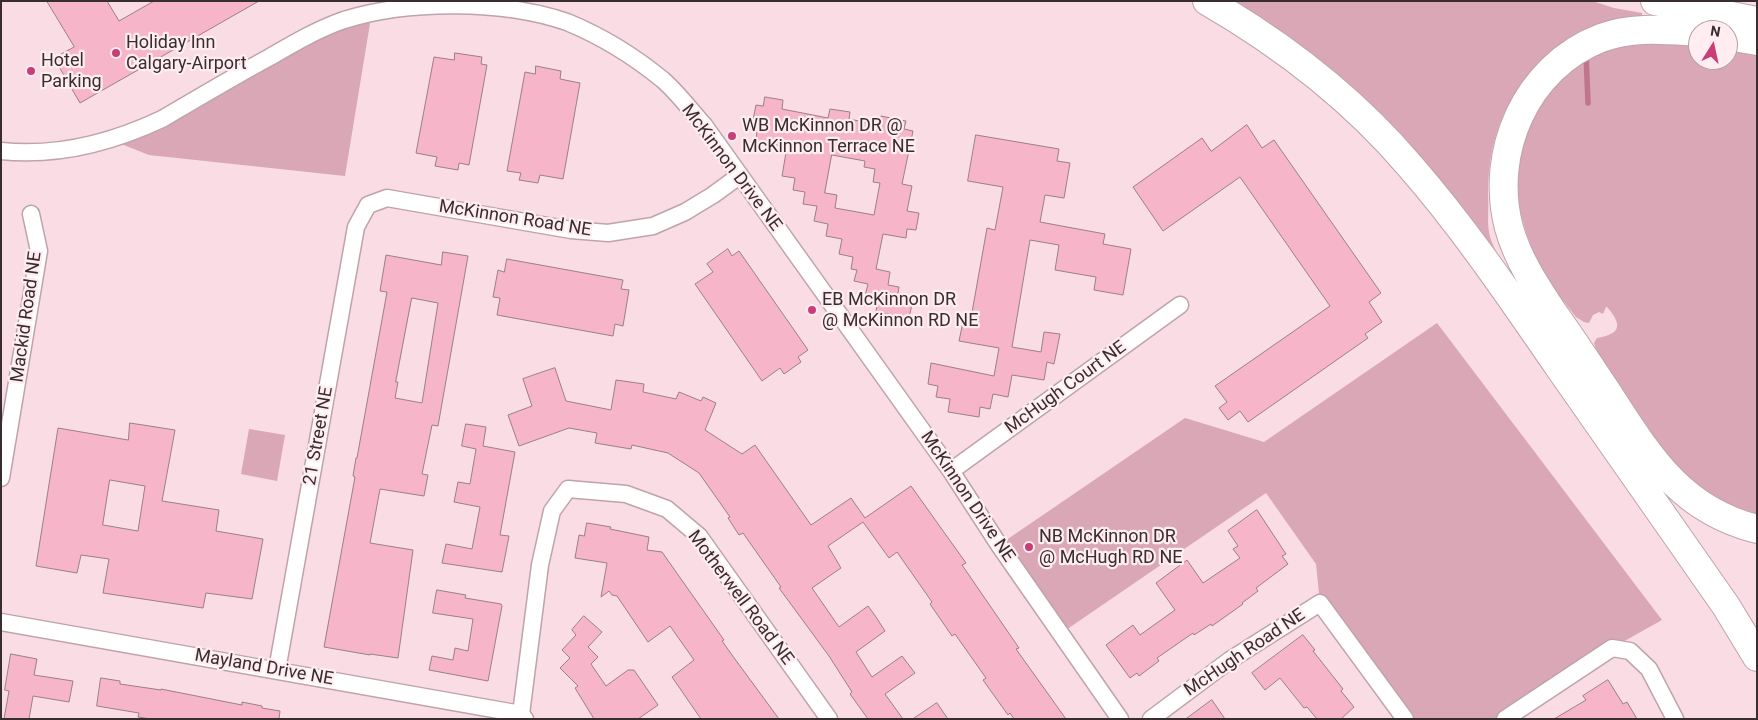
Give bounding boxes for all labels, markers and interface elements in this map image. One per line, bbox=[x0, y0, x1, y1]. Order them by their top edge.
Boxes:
north arrow bbox=[1688, 20, 1738, 70]
text: N bbox=[1709, 22, 1722, 40]
place label: Holiday Inn Calgary-Airport bbox=[126, 32, 247, 74]
marker: Holiday Inn Calgary-Airport bbox=[110, 47, 122, 59]
place label: Hotel Parking bbox=[41, 50, 102, 92]
marker: Hotel Parking bbox=[25, 65, 37, 77]
street label: McKinnon Drive NE bbox=[676, 100, 786, 236]
place label: WB McKinnon DR @ McKinnon Terrace NE bbox=[742, 115, 915, 158]
marker: WB McKinnon DR @ McKinnon Terrace NE bbox=[726, 130, 738, 142]
street label: McKinnon Road NE bbox=[437, 196, 593, 242]
street label: Mackid Road NE bbox=[7, 250, 47, 384]
place label: EB McKinnon DR @ McKinnon RD NE bbox=[822, 289, 978, 332]
marker: EB McKinnon DR @ McKinnon RD NE bbox=[806, 304, 818, 316]
street label: McHugh Court NE bbox=[1001, 337, 1131, 439]
street label: 21 Street NE bbox=[300, 385, 338, 487]
street label: McKinnon Drive NE bbox=[915, 427, 1019, 567]
place label: NB McKinnon DR @ McHugh RD NE bbox=[1039, 526, 1182, 568]
street label: Motherwell Road NE bbox=[682, 527, 798, 669]
marker: NB McKinnon DR @ McHugh RD NE bbox=[1023, 541, 1035, 553]
street label: McHugh Road NE bbox=[1180, 605, 1310, 701]
street label: Mayland Drive NE bbox=[193, 645, 335, 691]

